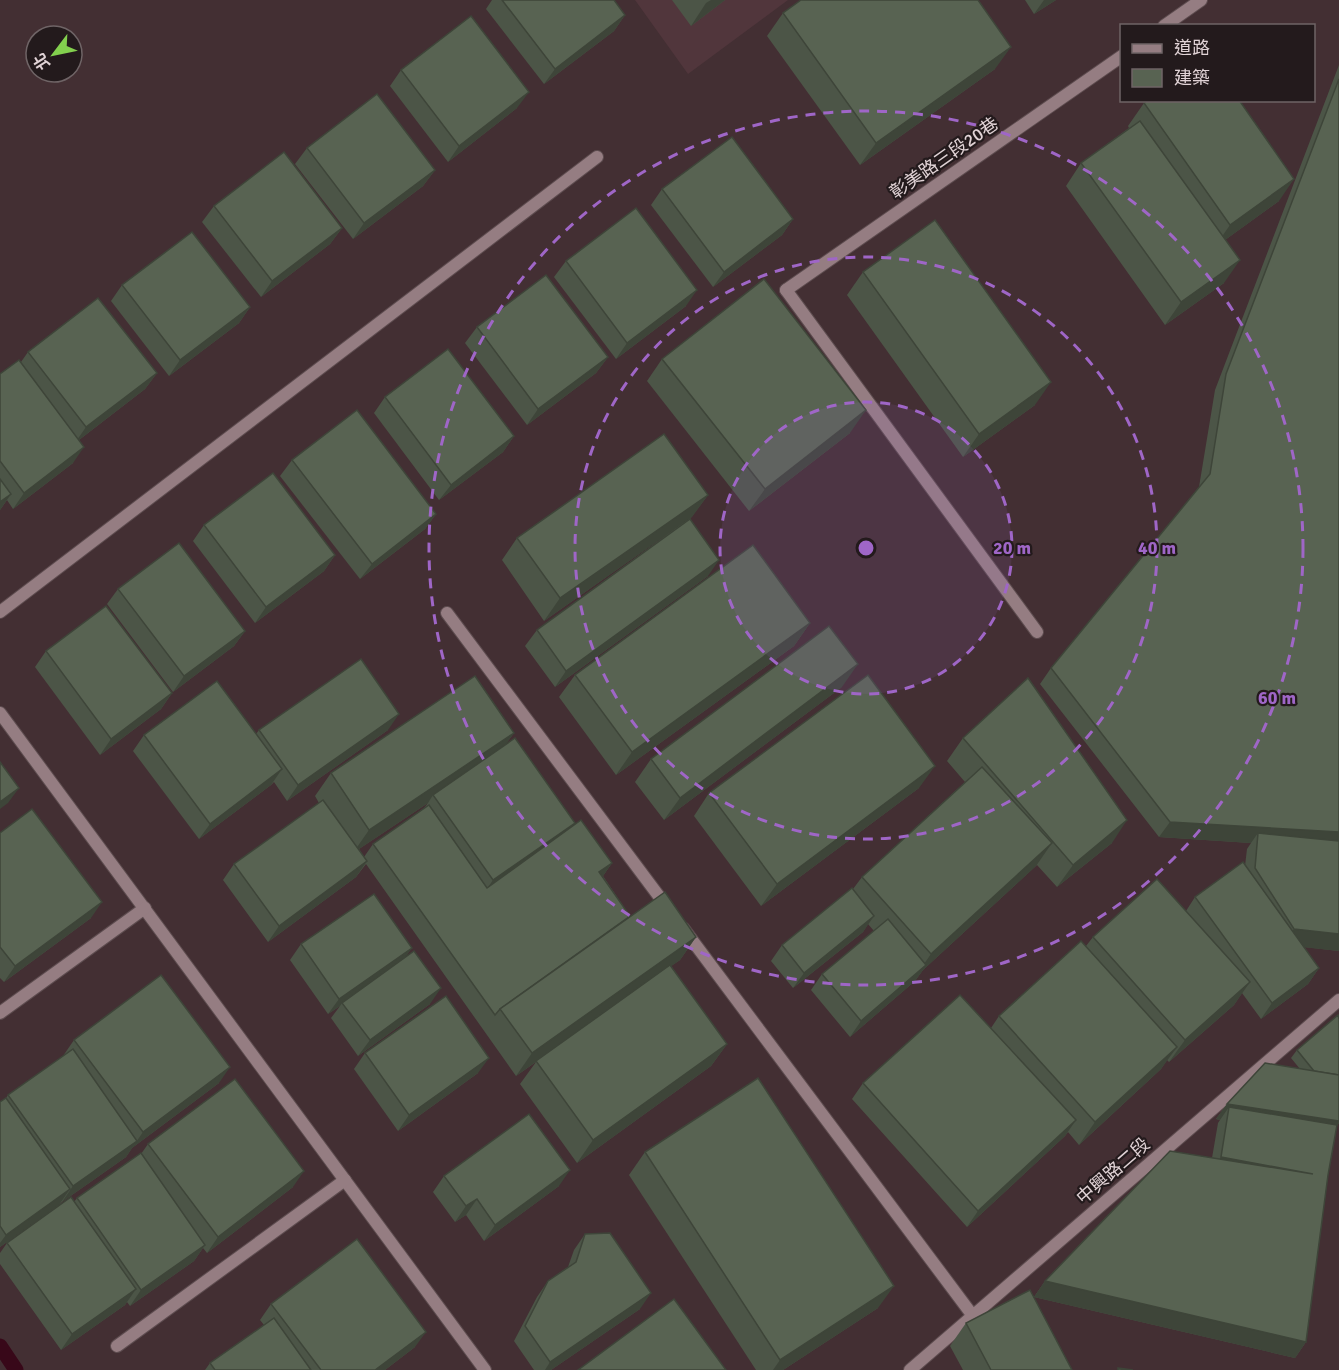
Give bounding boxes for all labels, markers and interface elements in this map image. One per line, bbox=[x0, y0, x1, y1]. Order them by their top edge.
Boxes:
north arrow bbox=[24, 24, 84, 84]
legend bbox=[1120, 24, 1315, 102]
text: 道路 bbox=[1174, 37, 1210, 59]
text: 北 bbox=[29, 49, 55, 74]
text: 建築 bbox=[1174, 67, 1210, 89]
street label: 彰美路三段20巷 bbox=[885, 112, 1003, 204]
text: 20 m bbox=[993, 537, 1031, 559]
text: 40 m bbox=[1138, 537, 1176, 559]
centre of rings bbox=[856, 538, 876, 558]
text: 60 m bbox=[1258, 687, 1296, 709]
street label: 中興路二段 bbox=[1072, 1133, 1154, 1209]

